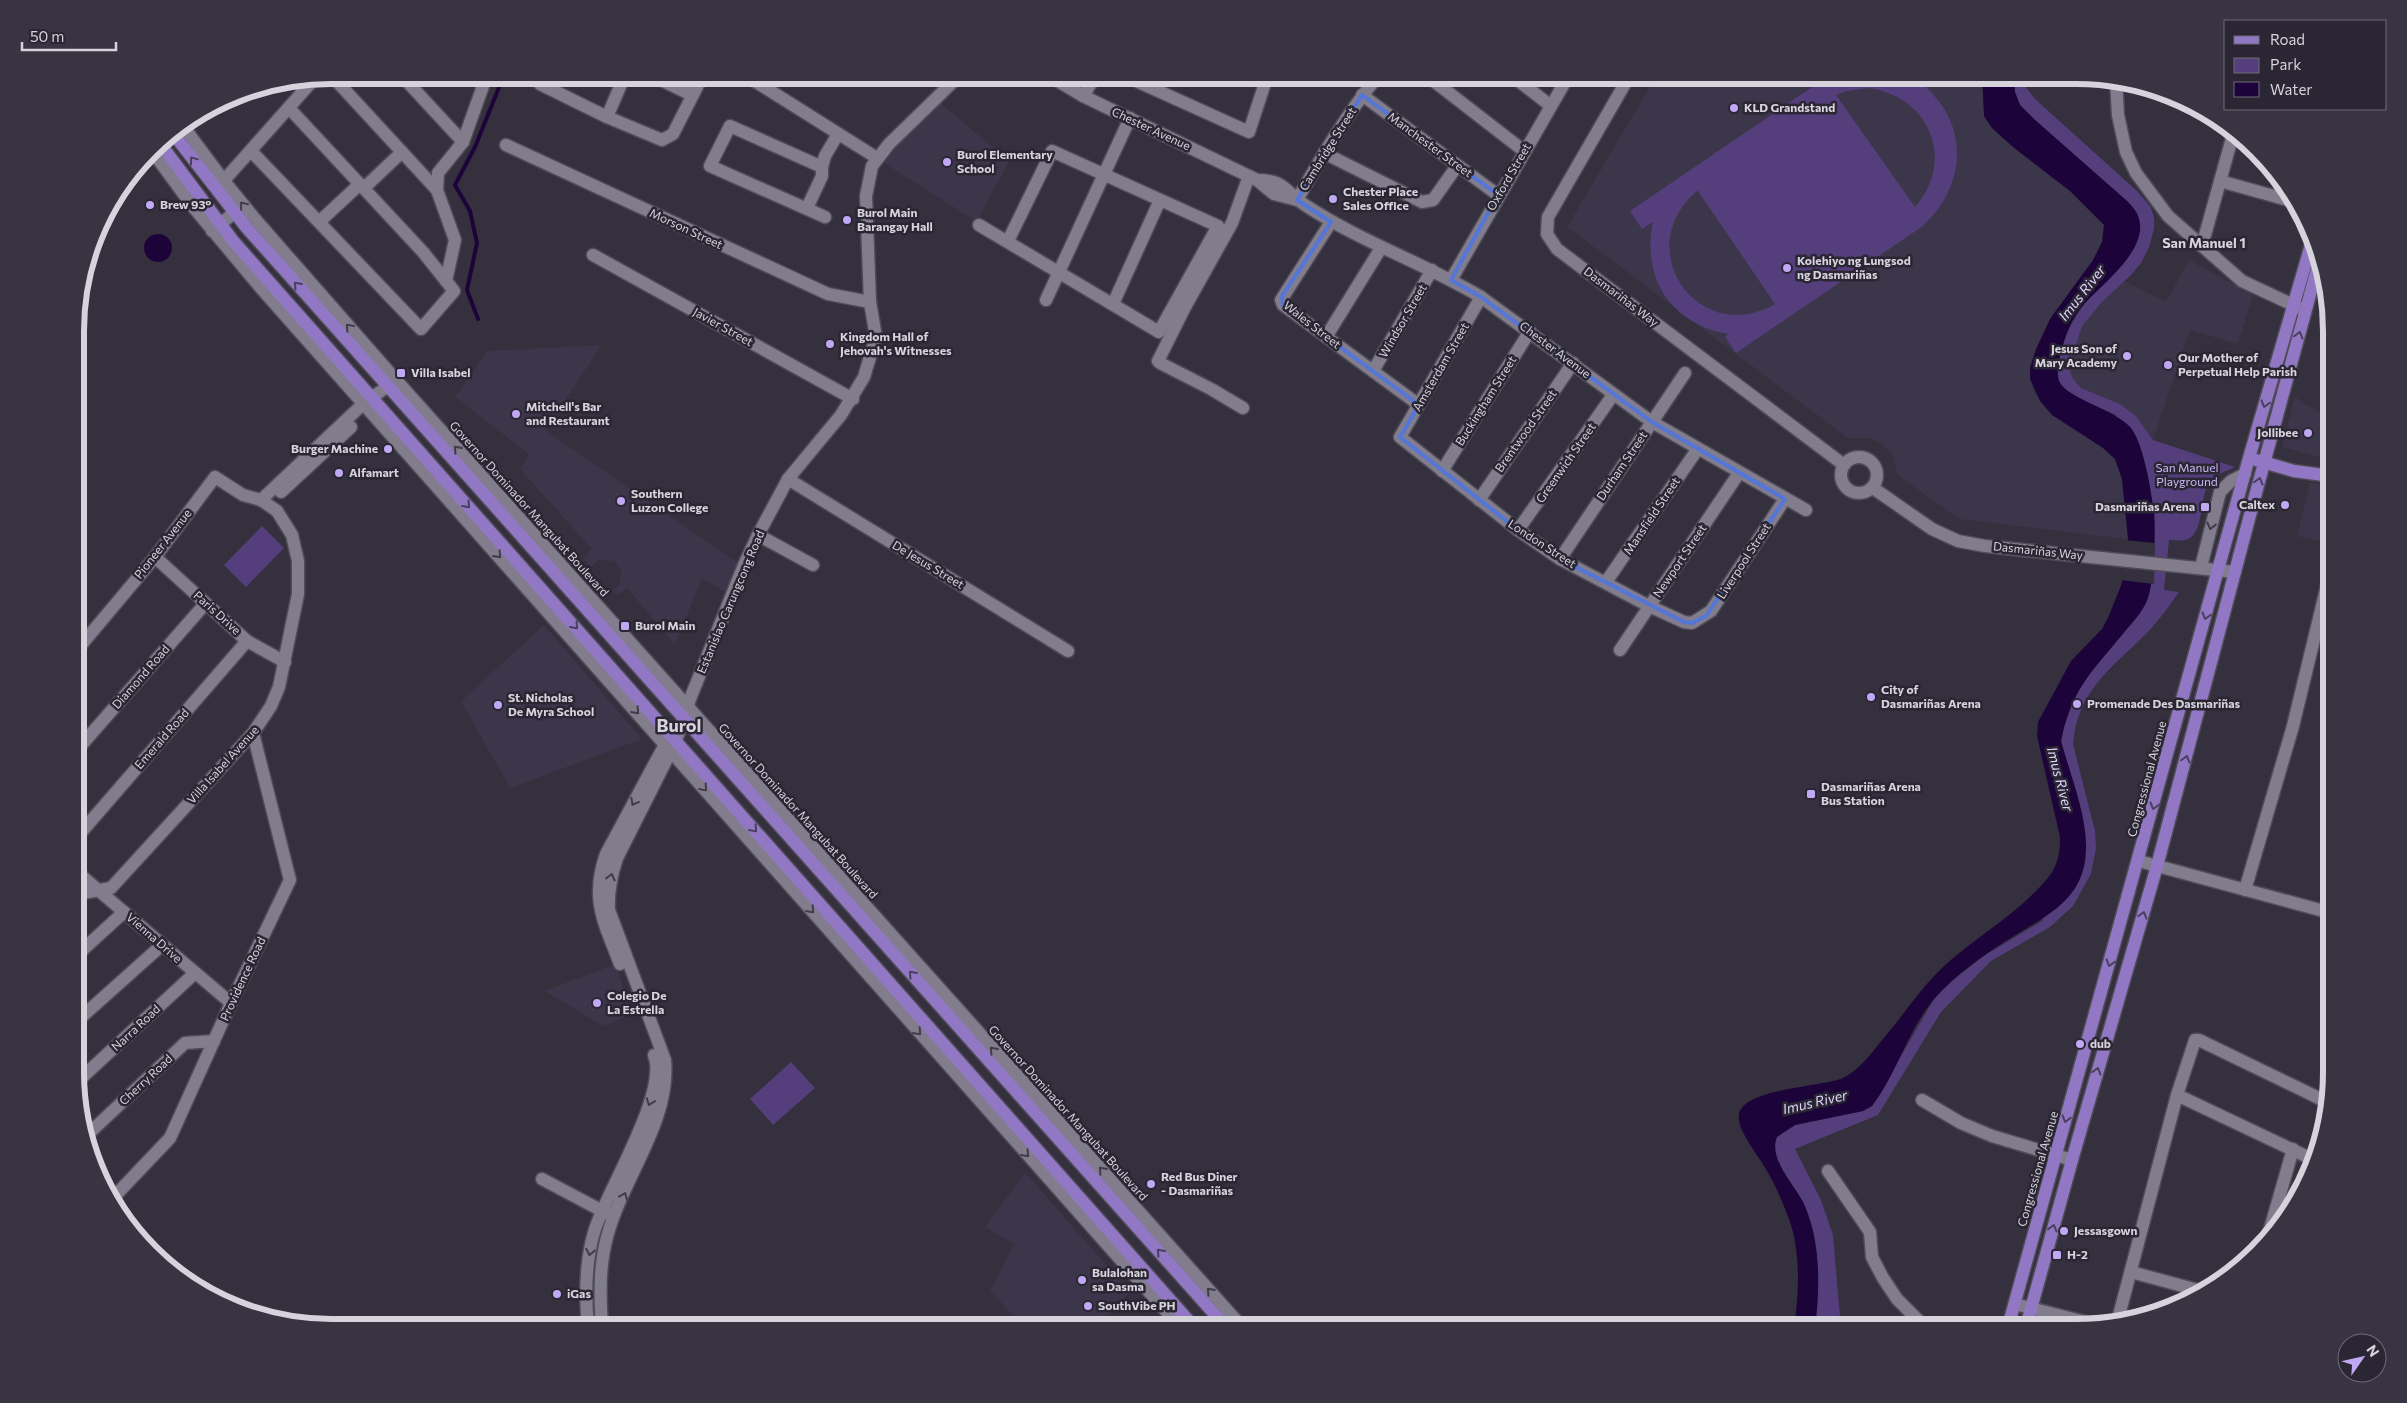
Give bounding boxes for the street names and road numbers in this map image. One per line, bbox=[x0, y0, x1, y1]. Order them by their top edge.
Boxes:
street label: Chester Avenue bbox=[1110, 104, 1193, 152]
street label: Cambridge Street bbox=[1296, 104, 1359, 193]
street label: Manchester Street bbox=[1386, 109, 1476, 180]
street label: Oxford Street bbox=[1483, 140, 1533, 213]
street label: Morson Street bbox=[648, 205, 725, 251]
street label: Dasmariñas Way bbox=[1581, 264, 1662, 329]
street label: Windsor Street bbox=[1375, 281, 1429, 360]
street label: Wales Street bbox=[1281, 297, 1344, 351]
street label: Javier Street bbox=[691, 304, 756, 349]
street label: Chester Avenue bbox=[1517, 318, 1594, 380]
street label: Amsterdam Street bbox=[1409, 320, 1471, 413]
street label: Buckingham Street bbox=[1452, 353, 1518, 448]
street label: Brentwood Street bbox=[1492, 386, 1559, 474]
street label: Governor Dominador Mangubat Boulevard bbox=[447, 418, 612, 599]
street label: Greenwich Street bbox=[1532, 420, 1598, 505]
street label: Durham Street bbox=[1593, 428, 1649, 503]
street label: Mansfield Street bbox=[1620, 474, 1682, 557]
street label: Pioneer Avenue bbox=[131, 506, 194, 581]
street label: London Street bbox=[1506, 516, 1579, 570]
street label: Liverpool Street bbox=[1713, 520, 1773, 601]
street label: Newport Street bbox=[1650, 521, 1709, 600]
street label: Estanislao Carungcong Road bbox=[694, 528, 767, 675]
street label: De Jesus Street bbox=[890, 537, 967, 592]
street label: Dasmariñas Way bbox=[1993, 538, 2084, 562]
street label: Paris Drive bbox=[191, 588, 244, 637]
street label: Diamond Road bbox=[109, 642, 172, 711]
street label: Emerald Road bbox=[131, 705, 191, 771]
street label: Congressional Avenue bbox=[2124, 719, 2168, 838]
street label: Governor Dominador Mangubat Boulevard bbox=[716, 720, 881, 901]
street label: Villa Isabel Avenue bbox=[184, 723, 261, 806]
street label: Vienna Drive bbox=[124, 909, 185, 965]
street label: Providence Road bbox=[217, 934, 268, 1023]
street label: Narra Road bbox=[108, 1001, 163, 1053]
street label: Governor Dominador Mangubat Boulevard bbox=[986, 1022, 1151, 1203]
street label: Cherry Road bbox=[116, 1051, 175, 1107]
street label: Congressional Avenue bbox=[2014, 1109, 2060, 1228]

